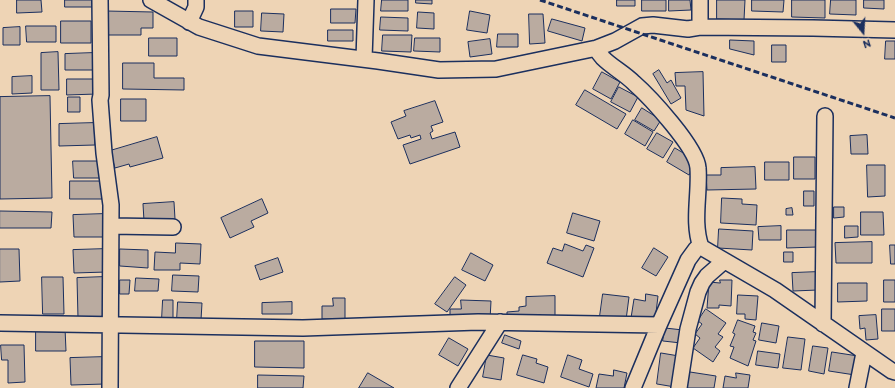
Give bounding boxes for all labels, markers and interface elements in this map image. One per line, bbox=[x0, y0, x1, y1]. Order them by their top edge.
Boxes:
north arrow bbox=[843, 12, 883, 52]
text: N bbox=[861, 37, 872, 51]

